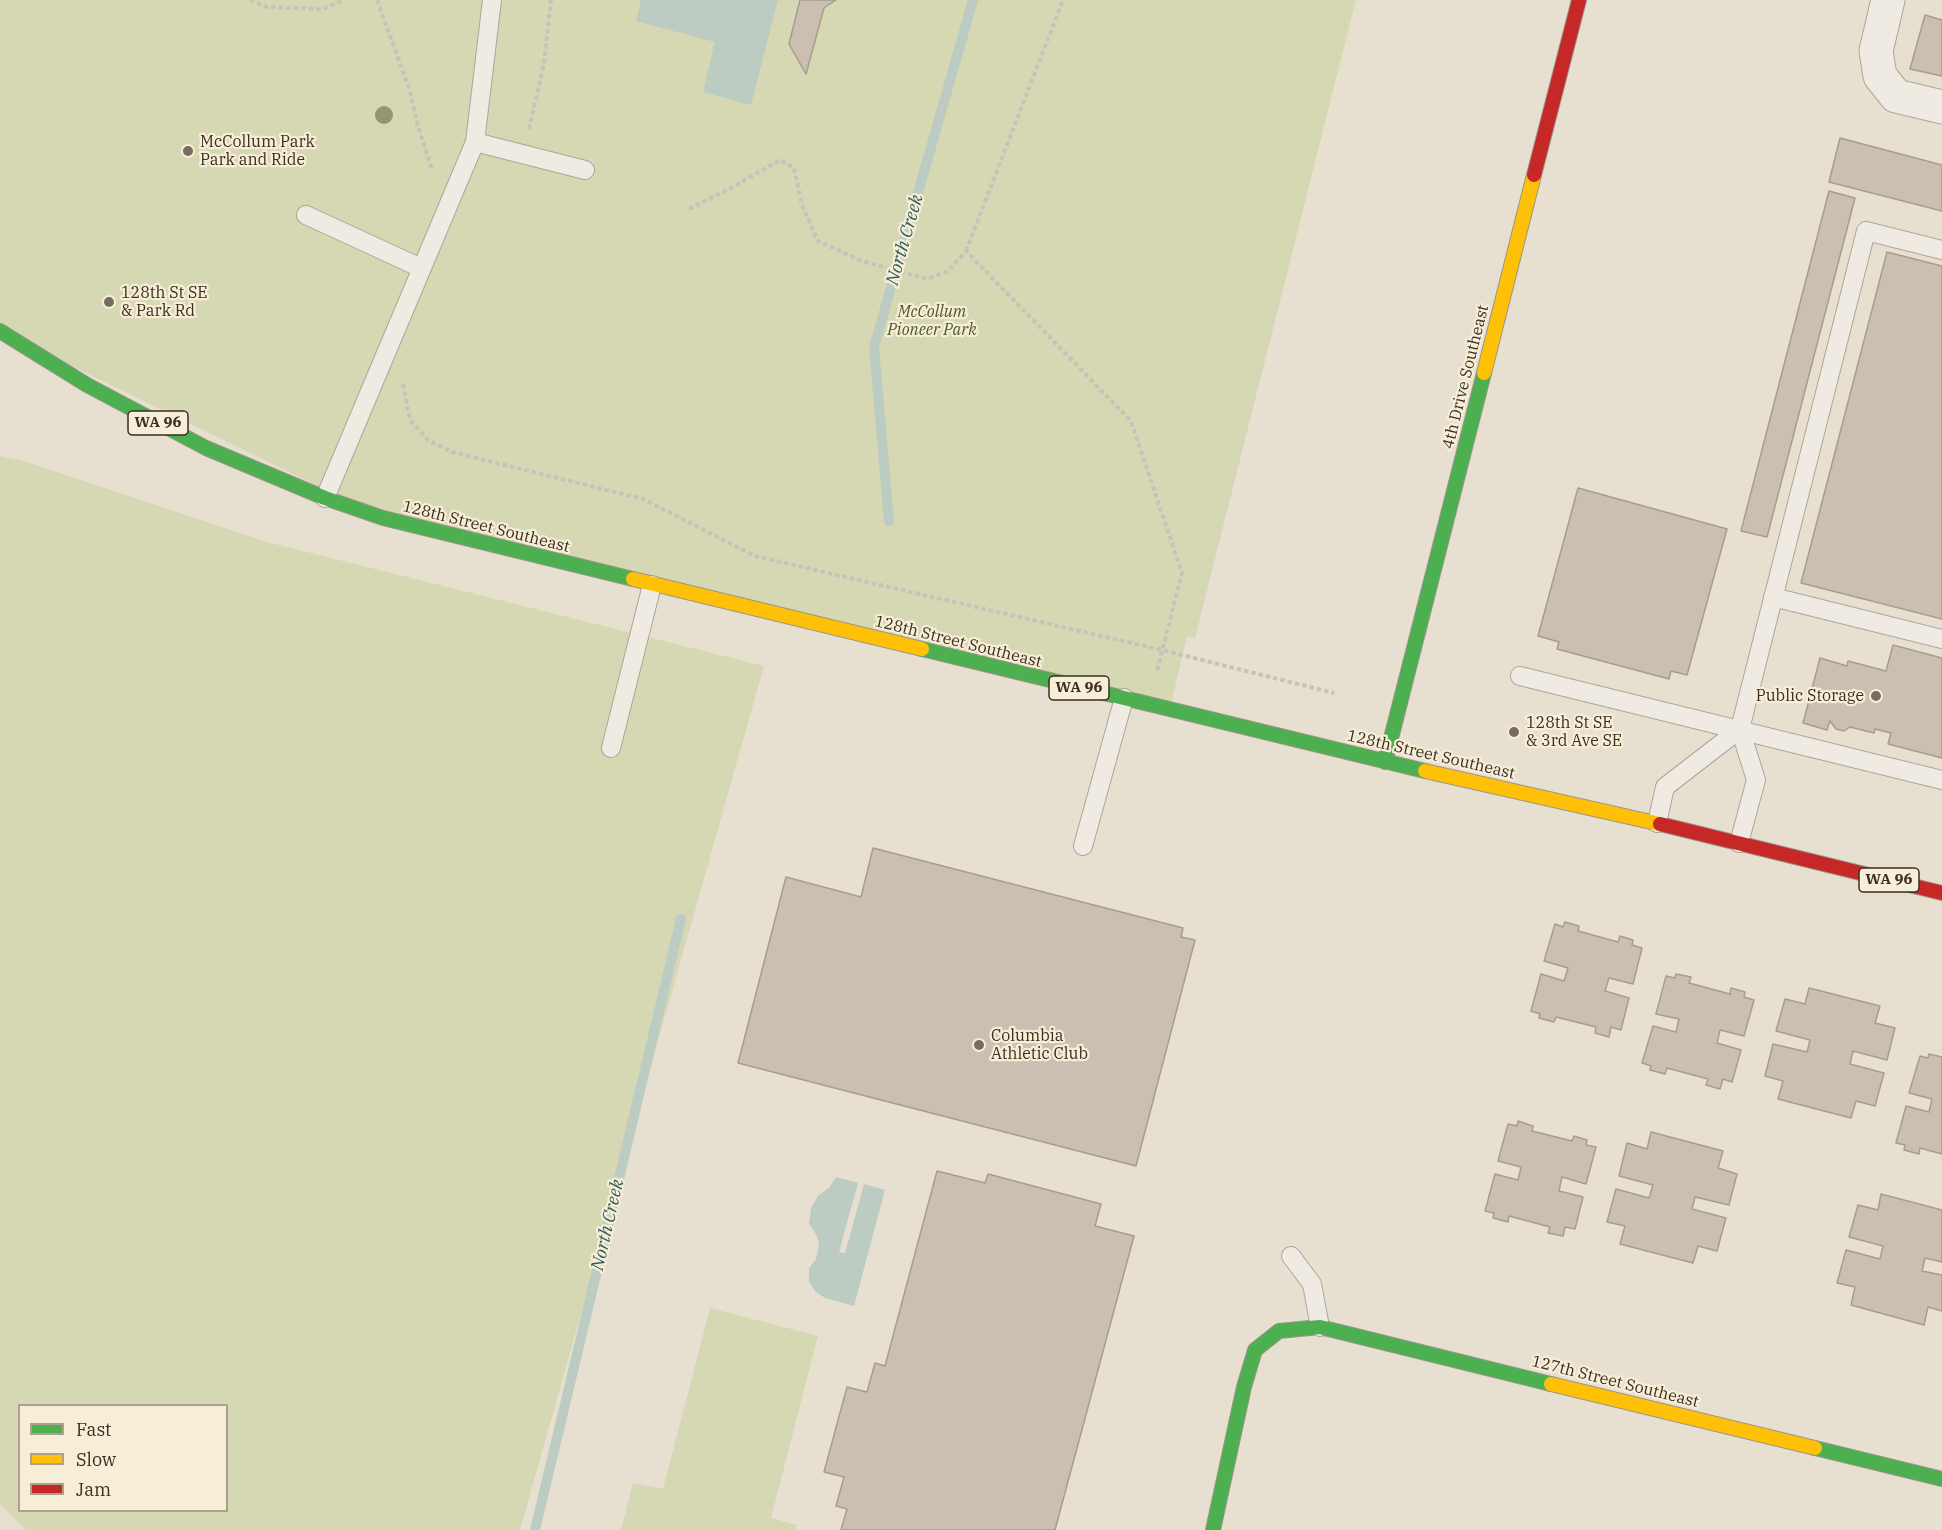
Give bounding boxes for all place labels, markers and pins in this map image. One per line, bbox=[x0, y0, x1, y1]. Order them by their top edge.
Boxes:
place label: McCollum Park Park and Ride bbox=[200, 132, 315, 170]
marker: McCollum Park Park and Ride bbox=[181, 144, 195, 158]
place label: 128th St SE & Park Rd bbox=[121, 283, 208, 321]
marker: 128th St SE & Park Rd bbox=[102, 295, 116, 309]
place label: Public Storage bbox=[1756, 686, 1864, 706]
marker: Public Storage bbox=[1869, 689, 1883, 703]
place label: 128th St SE & 3rd Ave SE bbox=[1526, 713, 1622, 751]
marker: 128th St SE & 3rd Ave SE bbox=[1507, 725, 1521, 739]
place label: Columbia Athletic Club bbox=[991, 1026, 1088, 1064]
marker: Columbia Athletic Club bbox=[972, 1038, 986, 1052]

